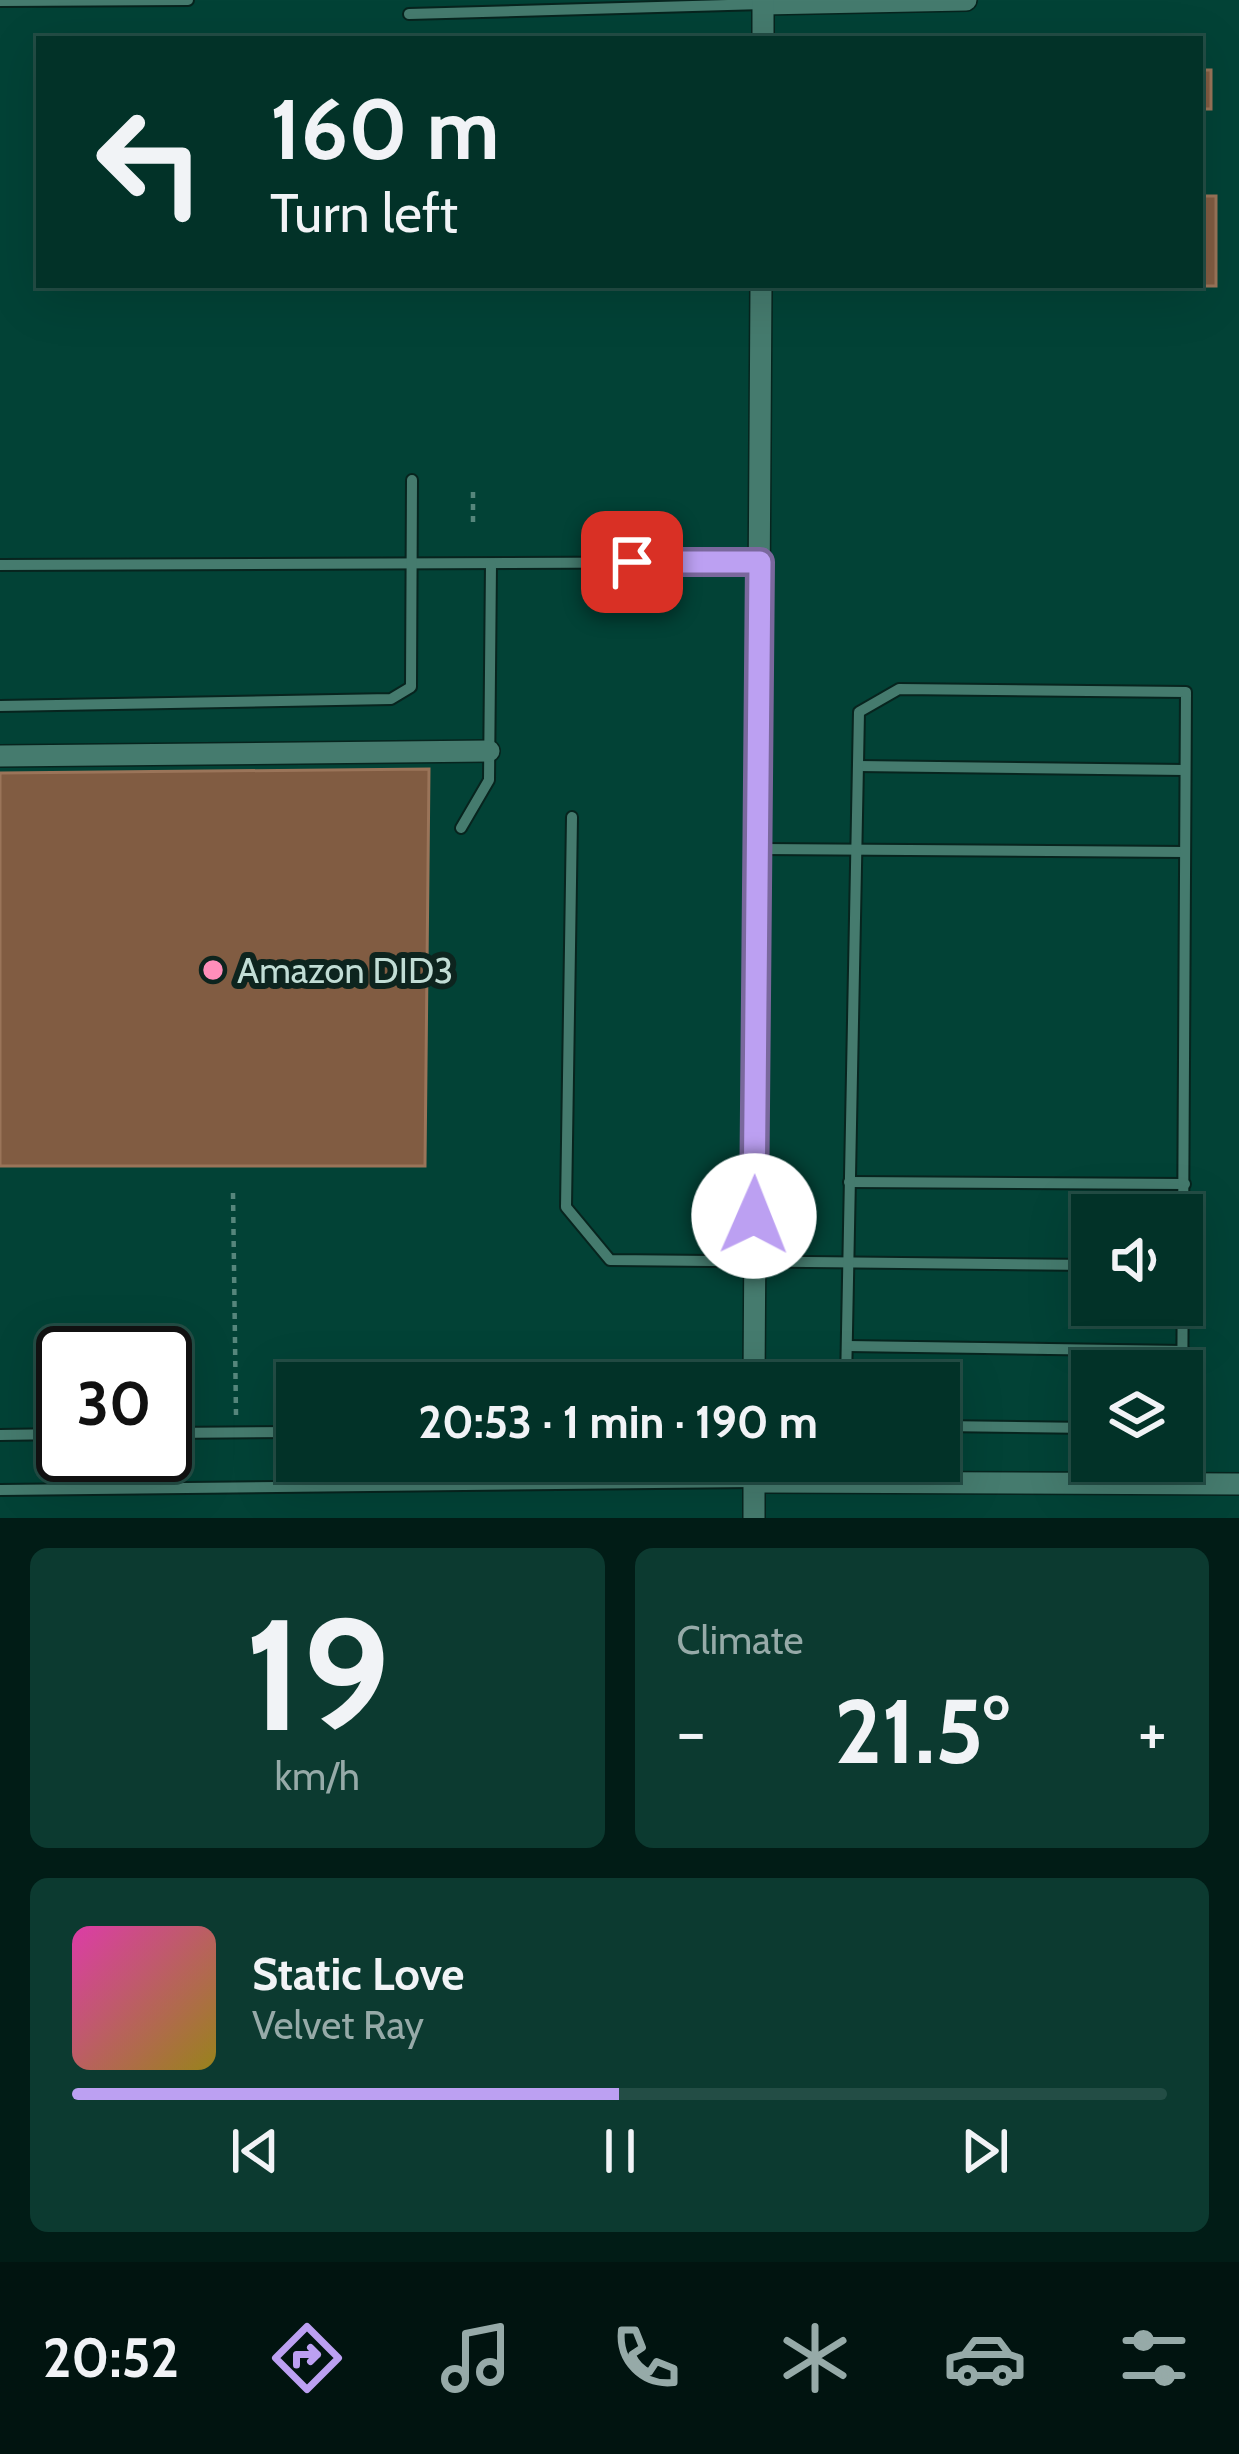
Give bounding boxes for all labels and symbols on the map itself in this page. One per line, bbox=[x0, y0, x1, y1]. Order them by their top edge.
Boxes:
pin bbox=[581, 511, 683, 613]
place label: Amazon DID3 bbox=[237, 948, 453, 992]
marker: Amazon DID3 bbox=[200, 957, 226, 983]
position arrow bbox=[691, 1153, 817, 1279]
speed limit sign: 30 bbox=[36, 1326, 192, 1482]

